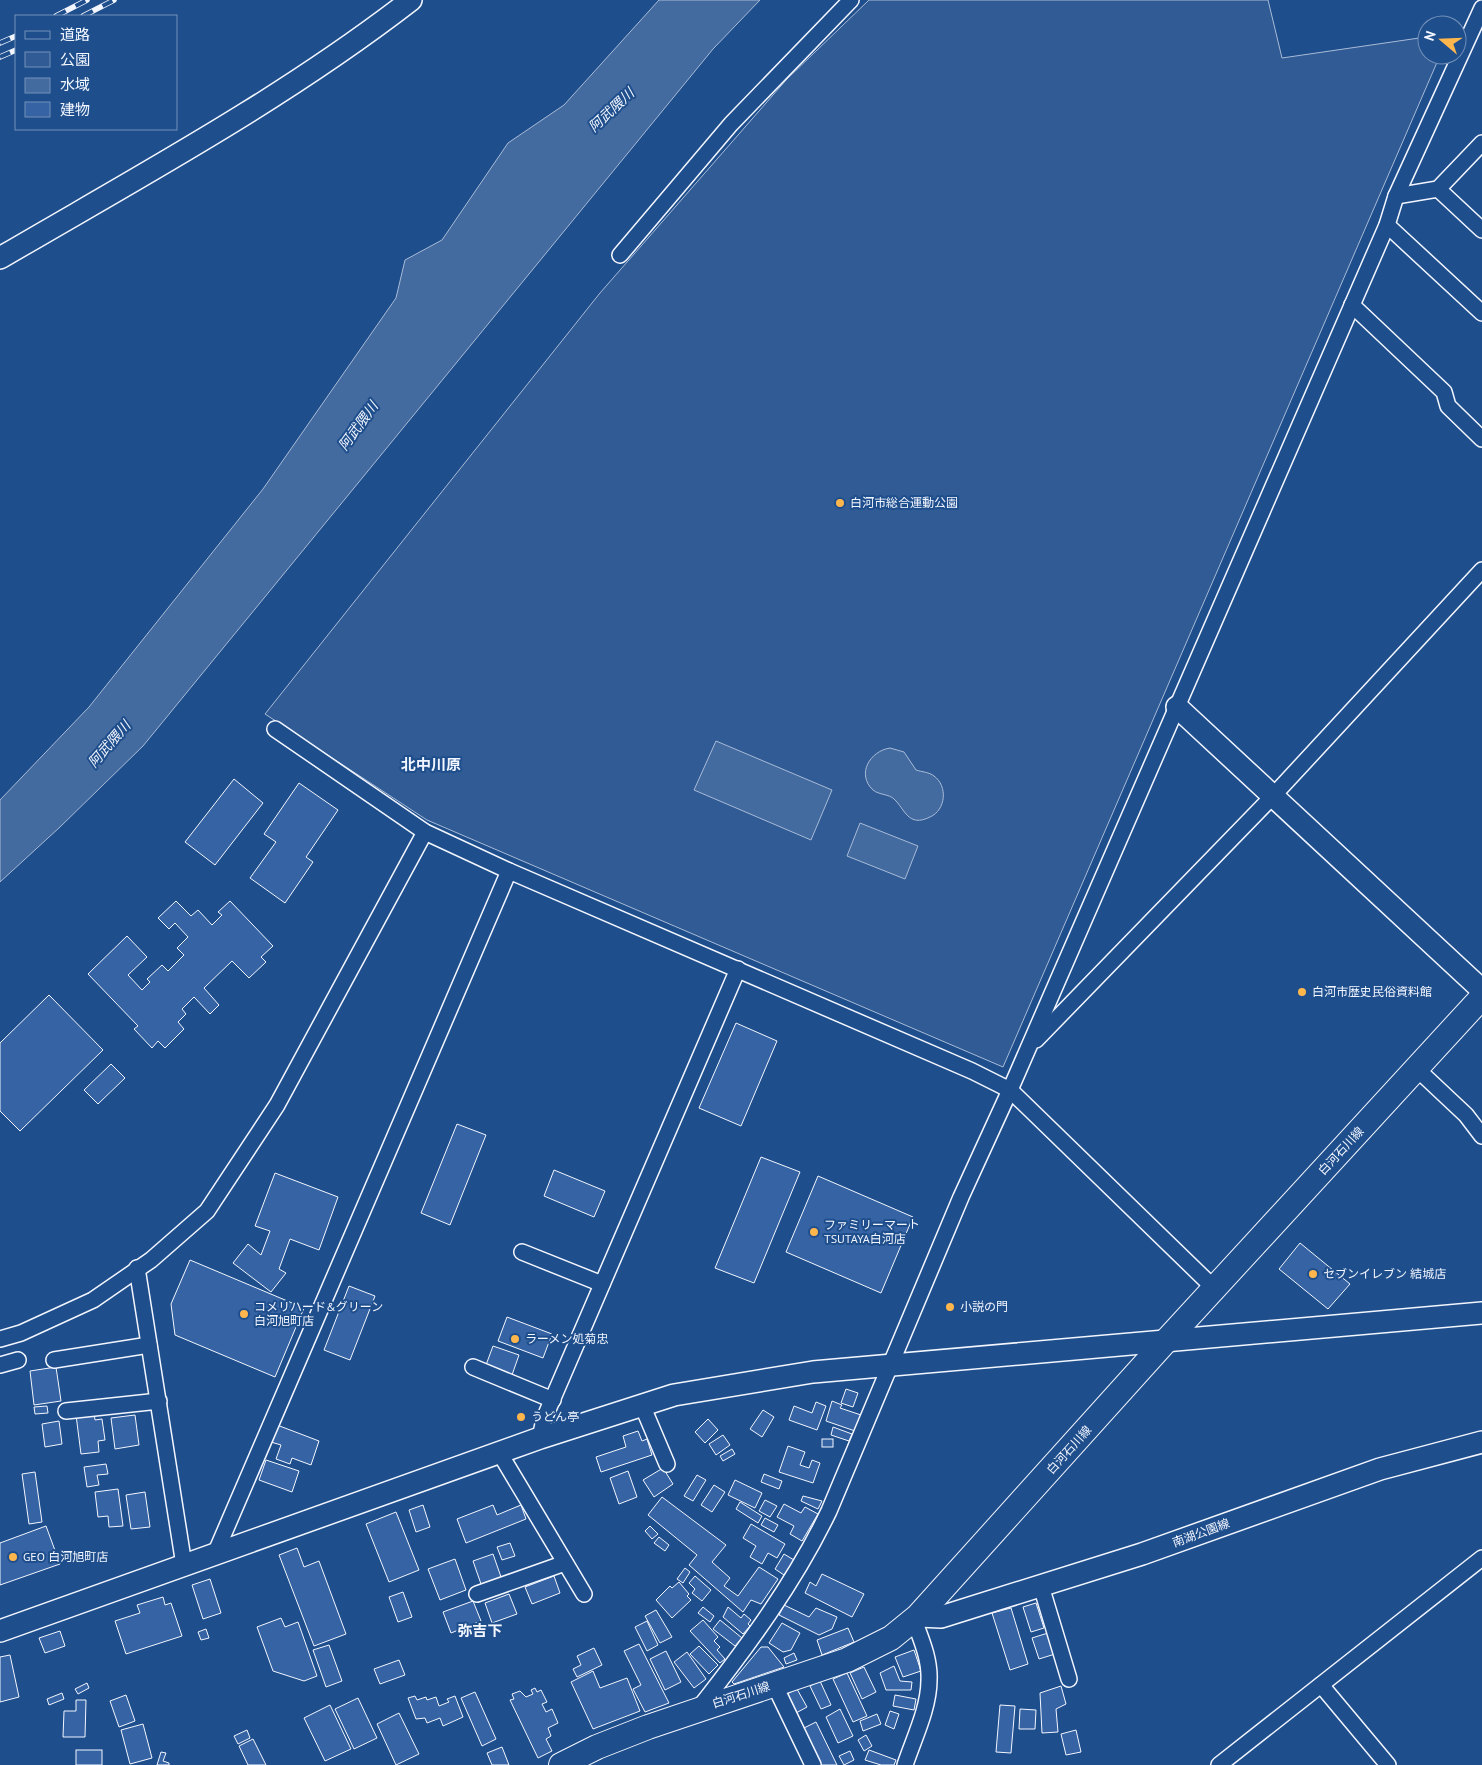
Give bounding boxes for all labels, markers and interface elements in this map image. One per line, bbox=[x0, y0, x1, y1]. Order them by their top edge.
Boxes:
legend bbox=[15, 15, 178, 130]
north arrow bbox=[1417, 15, 1467, 65]
text: 道路 bbox=[60, 25, 90, 44]
text: N bbox=[1420, 28, 1440, 43]
text: 公園 bbox=[60, 50, 90, 69]
text: 水域 bbox=[60, 75, 90, 94]
water label: 阿武隈川 bbox=[584, 83, 639, 136]
text: 建物 bbox=[60, 100, 90, 119]
water label: 阿武隈川 bbox=[334, 396, 383, 454]
place label: 白河市総合運動公園 bbox=[850, 495, 958, 510]
marker: 白河市総合運動公園 bbox=[834, 497, 846, 509]
water label: 阿武隈川 bbox=[84, 715, 135, 771]
district label: 北中川原 bbox=[401, 755, 461, 774]
place label: 白河市歴史民俗資料館 bbox=[1312, 984, 1432, 999]
marker: 白河市歴史民俗資料館 bbox=[1296, 986, 1308, 998]
street label: 白河石川線 bbox=[1315, 1124, 1367, 1178]
place label: ファミリーマート TSUTAYA白河店 bbox=[824, 1217, 920, 1246]
marker: ファミリーマート TSUTAYA白河店 bbox=[808, 1226, 820, 1238]
place label: セブンイレブン 結城店 bbox=[1323, 1266, 1446, 1281]
marker: セブンイレブン 結城店 bbox=[1307, 1268, 1319, 1280]
place label: コメリハード&グリーン 白河旭町店 bbox=[254, 1299, 383, 1328]
place label: 小説の門 bbox=[960, 1299, 1008, 1314]
marker: 小説の門 bbox=[944, 1301, 956, 1313]
marker: コメリハード&グリーン 白河旭町店 bbox=[238, 1308, 250, 1320]
place label: ラーメン処菊忠 bbox=[525, 1331, 609, 1346]
marker: ラーメン処菊忠 bbox=[509, 1333, 521, 1345]
place label: うどん亭 bbox=[531, 1409, 579, 1424]
marker: うどん亭 bbox=[515, 1411, 527, 1423]
street label: 白河石川線 bbox=[1043, 1422, 1094, 1477]
street label: 南湖公園線 bbox=[1170, 1515, 1232, 1550]
place label: GEO 白河旭町店 bbox=[23, 1549, 108, 1564]
marker: GEO 白河旭町店 bbox=[7, 1551, 19, 1563]
district label: 弥吉下 bbox=[457, 1621, 503, 1640]
street label: 白河石川線 bbox=[710, 1678, 772, 1711]

